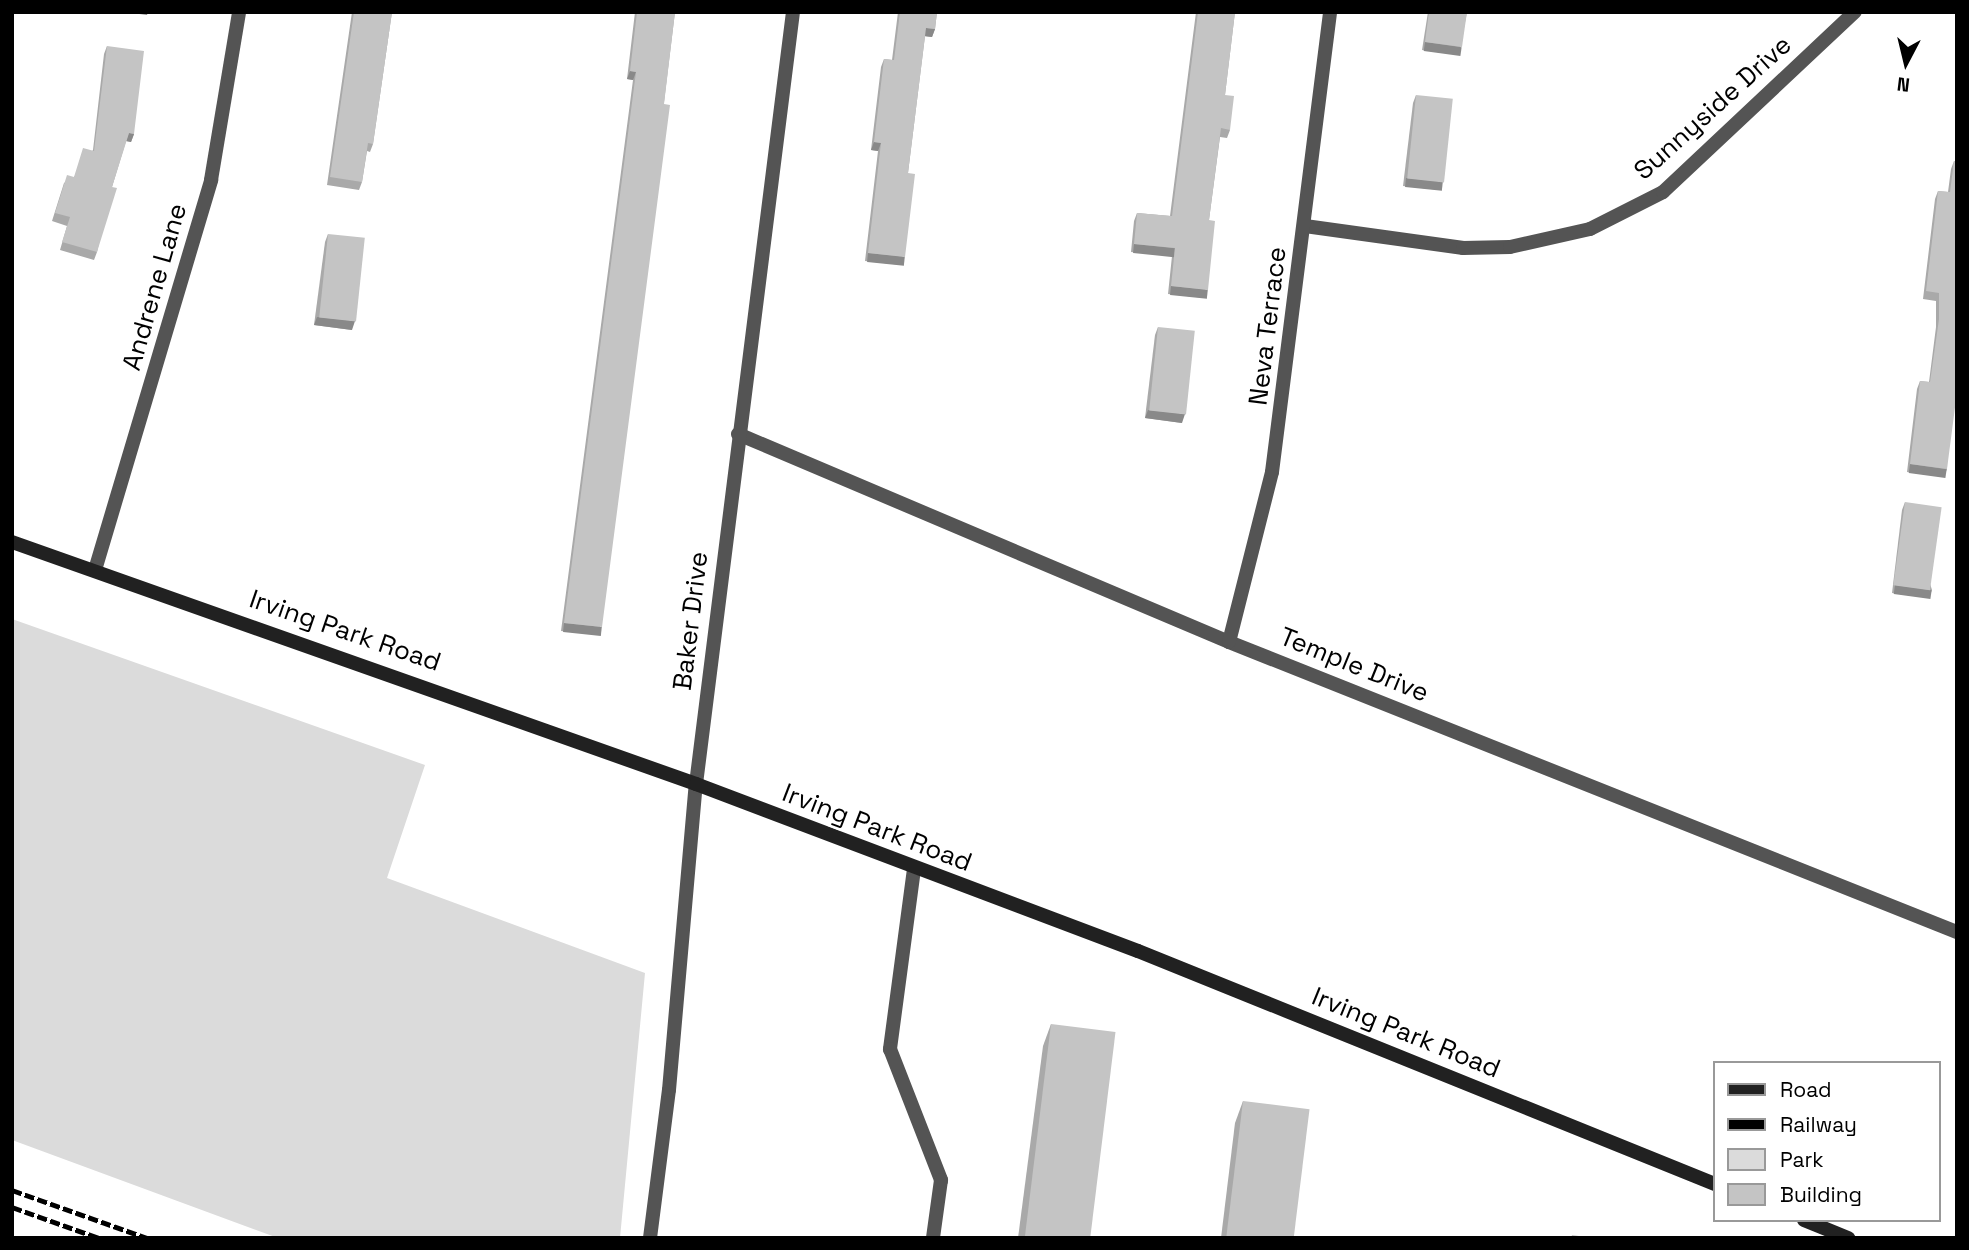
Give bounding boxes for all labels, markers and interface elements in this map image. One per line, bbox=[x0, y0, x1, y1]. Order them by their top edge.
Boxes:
north arrow bbox=[1871, 28, 1941, 98]
street label: Sunnyside Drive bbox=[1628, 29, 1798, 187]
text: N bbox=[1896, 71, 1911, 98]
street label: Andrene Lane bbox=[116, 200, 194, 374]
street label: Neva Terrace bbox=[1243, 245, 1293, 407]
street label: Baker Drive bbox=[667, 550, 715, 692]
street label: Irving Park Road bbox=[245, 584, 445, 678]
street label: Temple Drive bbox=[1275, 621, 1433, 709]
street label: Irving Park Road bbox=[778, 778, 976, 878]
street label: Irving Park Road bbox=[1307, 981, 1505, 1085]
legend bbox=[1714, 1061, 1941, 1222]
text: Road bbox=[1780, 1076, 1832, 1103]
text: Railway bbox=[1780, 1111, 1857, 1138]
text: Park bbox=[1780, 1146, 1824, 1173]
text: Building bbox=[1780, 1181, 1862, 1208]

